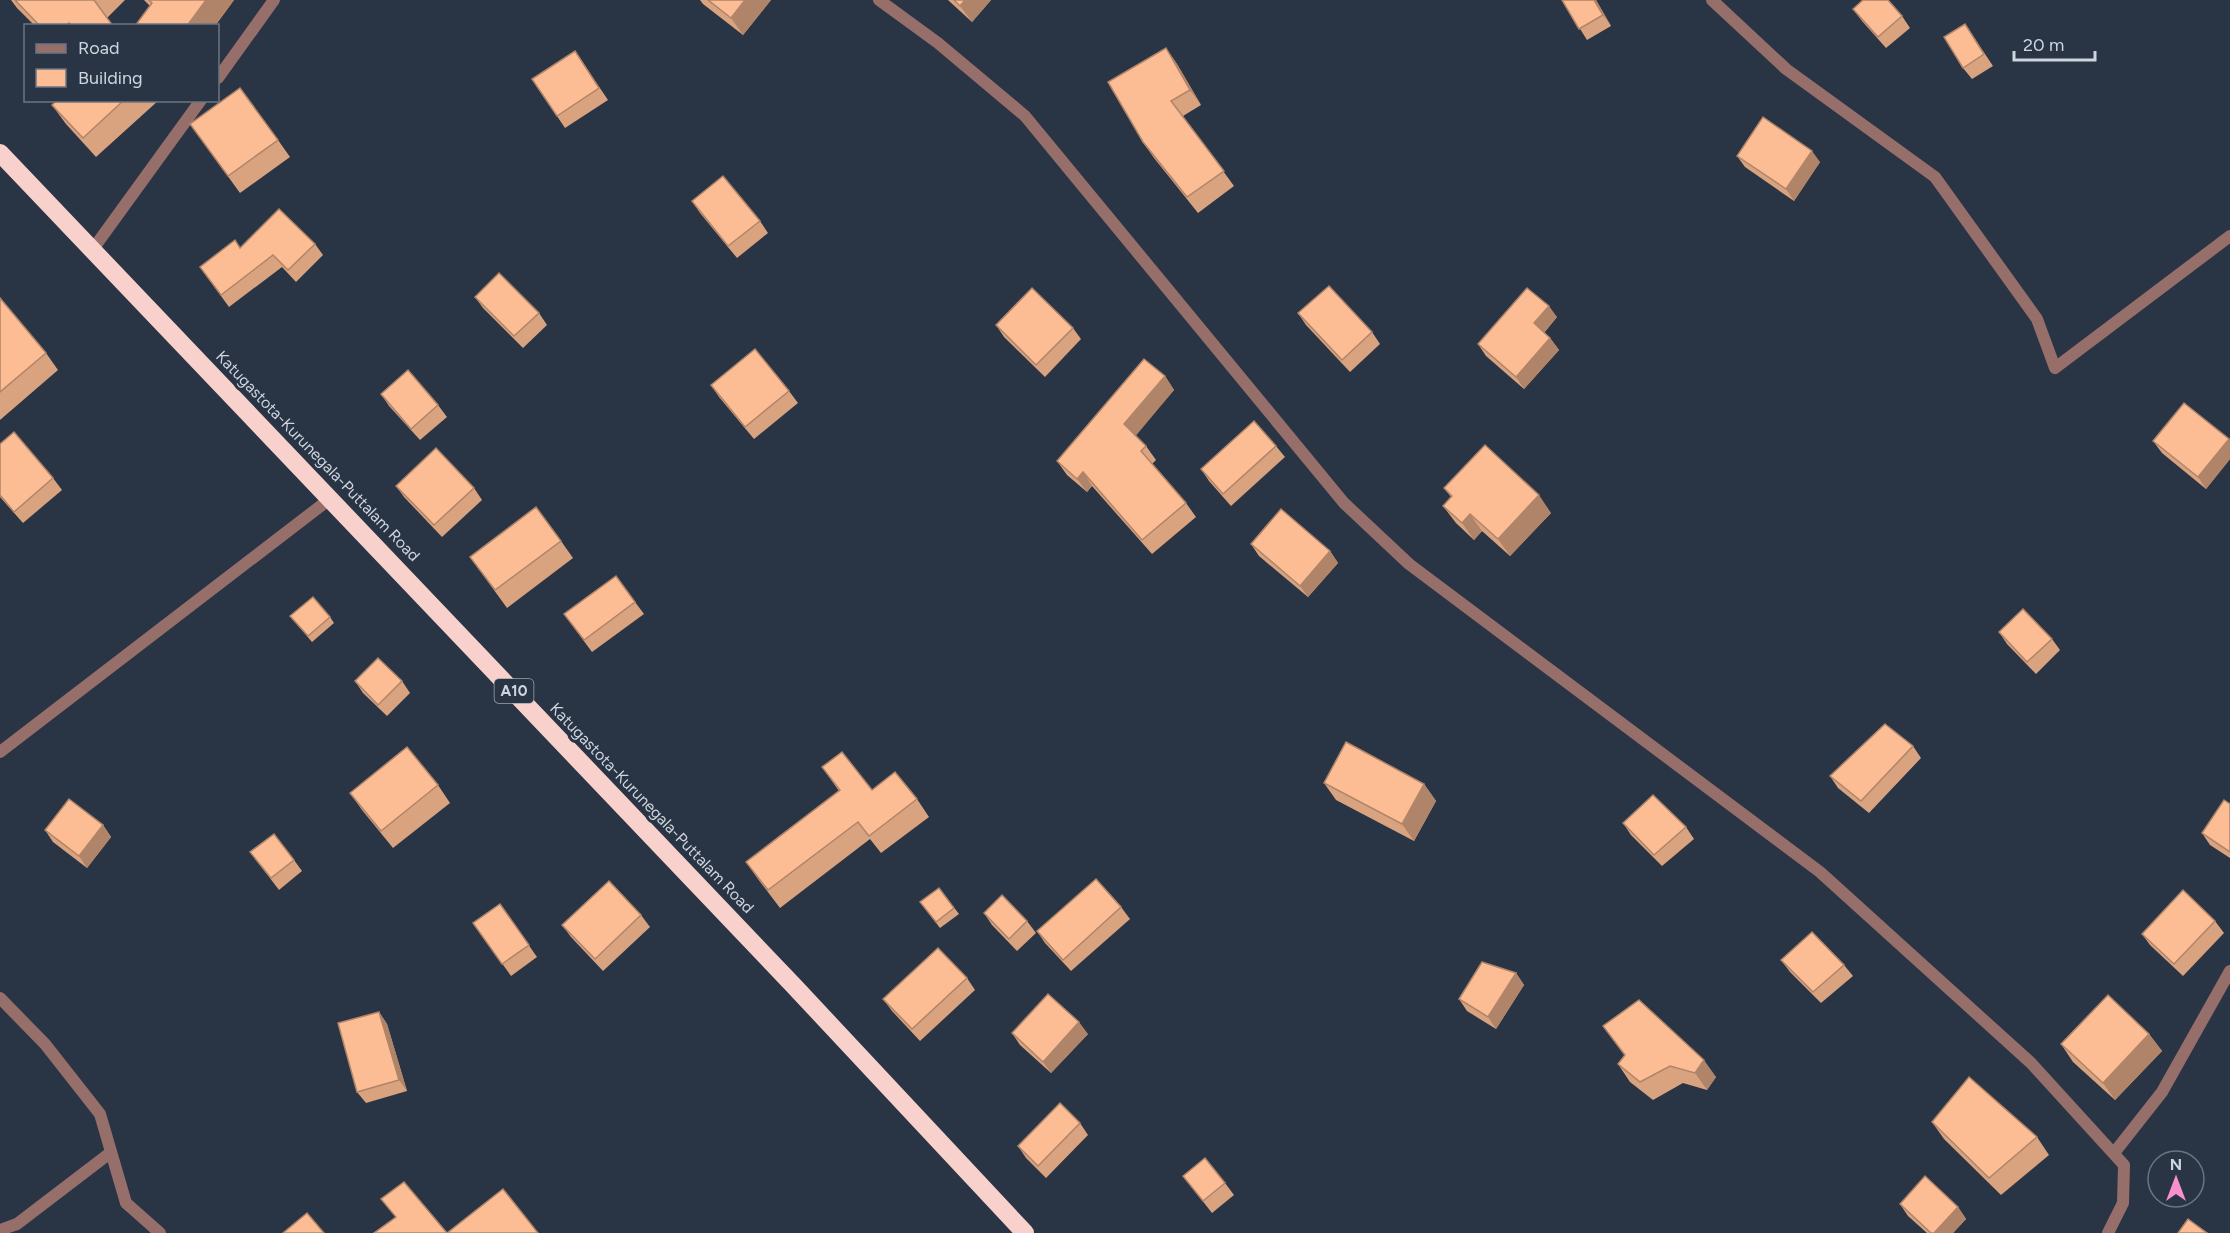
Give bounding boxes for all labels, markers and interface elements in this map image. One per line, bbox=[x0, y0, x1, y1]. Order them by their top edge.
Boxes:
legend bbox=[24, 24, 219, 102]
scale bar bbox=[2014, 24, 2095, 62]
text: 20 m bbox=[2023, 34, 2064, 56]
text: Road bbox=[78, 37, 119, 59]
text: Building bbox=[78, 67, 143, 89]
street label: Katugastota-Kurunegala-Puttalam Road bbox=[212, 347, 424, 565]
road number: A10 bbox=[494, 679, 534, 703]
street label: Katugastota-Kurunegala-Puttalam Road bbox=[546, 699, 758, 917]
north arrow bbox=[2146, 1149, 2206, 1209]
text: N bbox=[2170, 1155, 2182, 1174]

